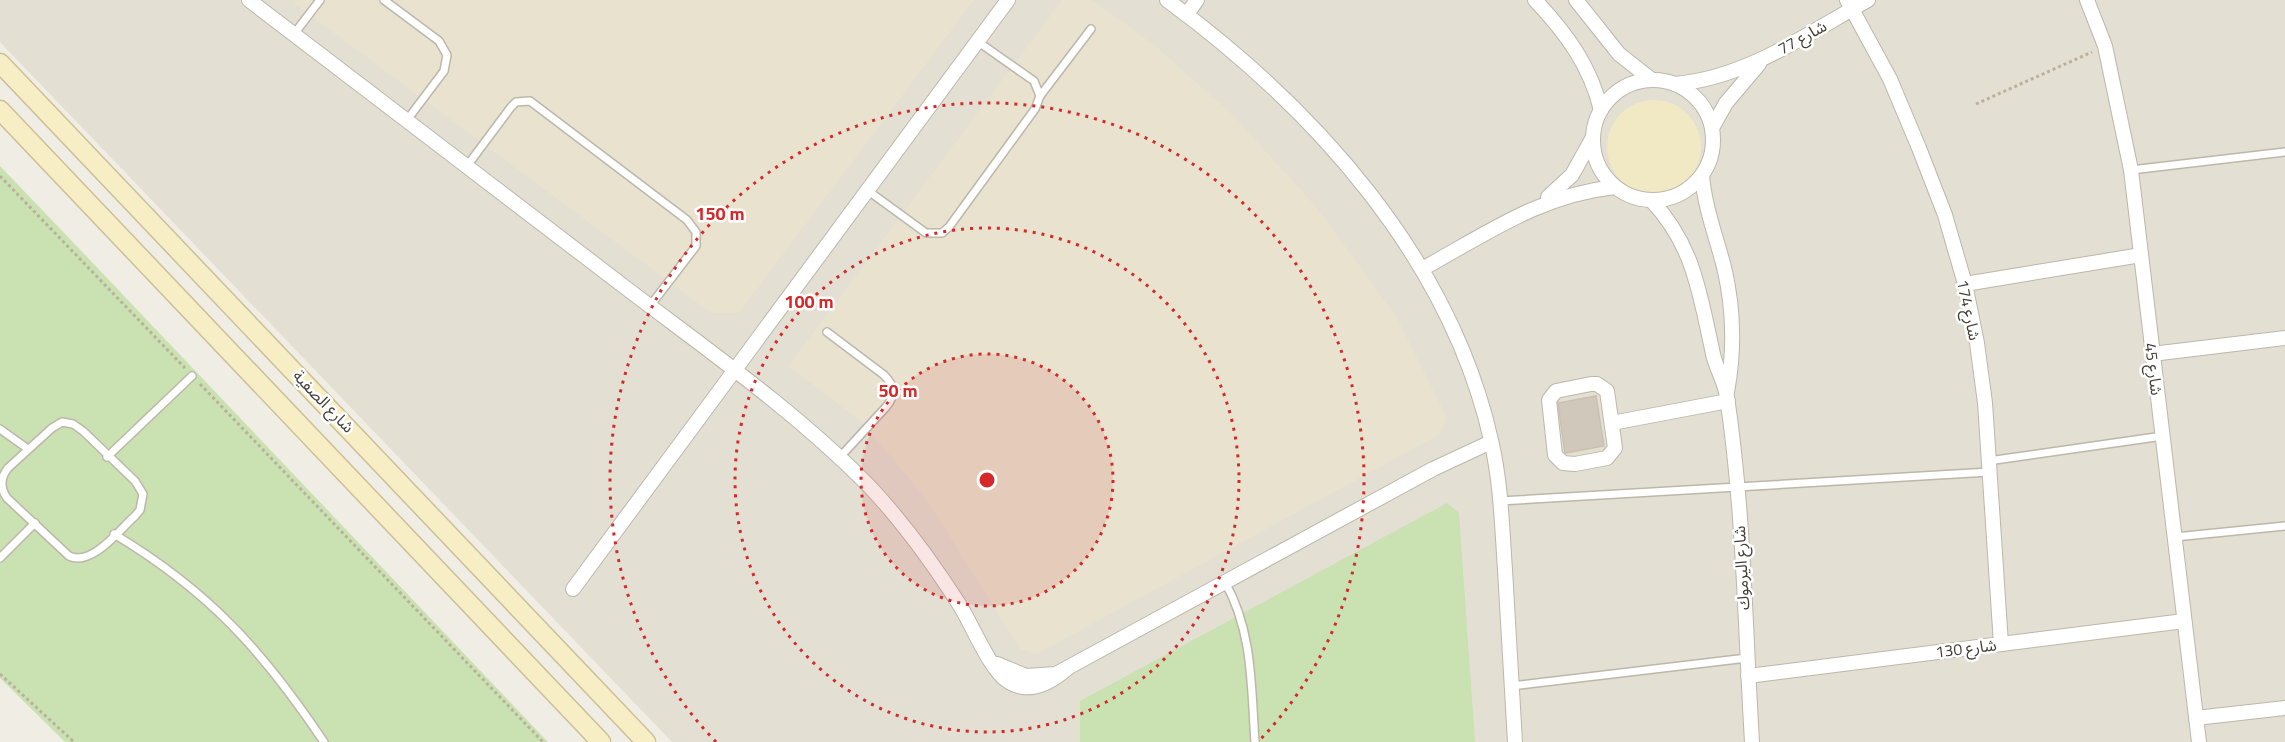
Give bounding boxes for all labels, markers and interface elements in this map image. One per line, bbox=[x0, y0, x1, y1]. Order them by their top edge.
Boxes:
street label: شارع 77 bbox=[1773, 14, 1831, 61]
text: 150 m bbox=[695, 200, 745, 227]
street label: شارع 174 bbox=[1950, 277, 1987, 343]
text: 100 m bbox=[784, 288, 834, 315]
street label: شارع 45 bbox=[2138, 341, 2169, 397]
street label: شارع الصفية bbox=[287, 364, 360, 439]
text: 50 m bbox=[878, 377, 918, 404]
centre of rings bbox=[977, 470, 997, 490]
street label: شارع اليرموك bbox=[1727, 525, 1756, 611]
street label: شارع 130 bbox=[1934, 632, 1998, 665]

